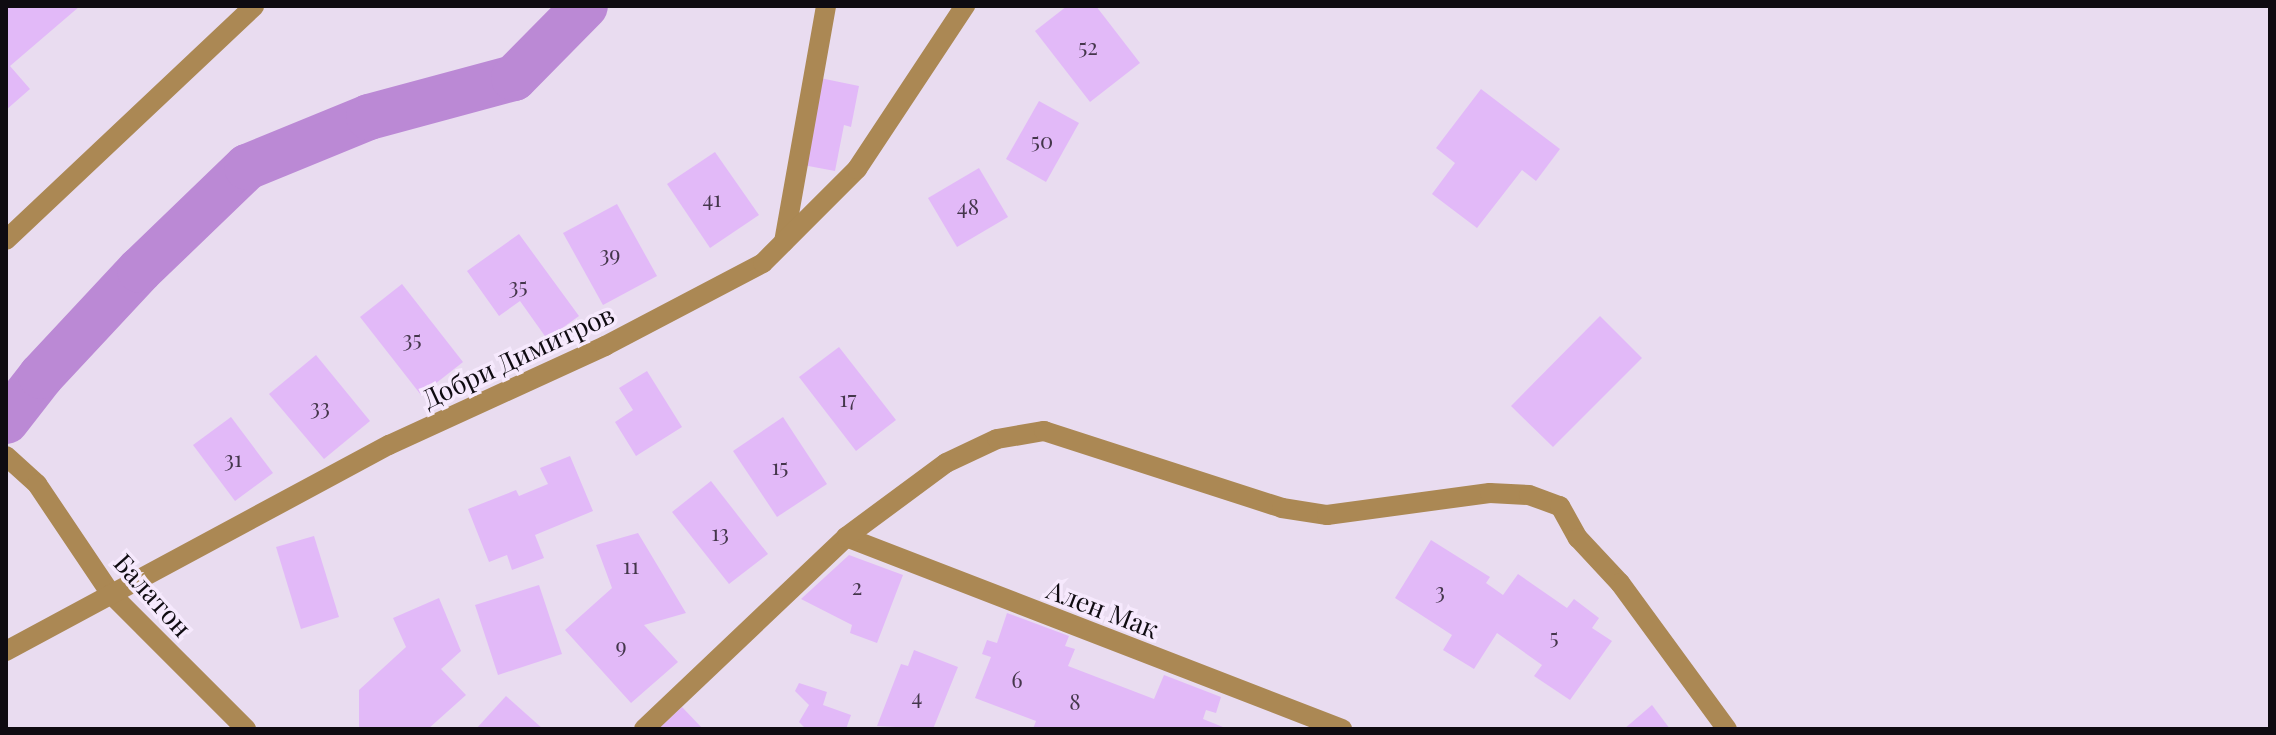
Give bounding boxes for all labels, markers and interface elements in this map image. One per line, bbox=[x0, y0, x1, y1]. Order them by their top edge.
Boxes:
house number: 52 bbox=[1078, 34, 1098, 60]
house number: 50 bbox=[1031, 128, 1053, 154]
house number: 41 bbox=[702, 186, 722, 212]
house number: 48 bbox=[957, 194, 979, 220]
house number: 39 bbox=[599, 241, 621, 267]
house number: 35 bbox=[508, 273, 528, 299]
street label: Добри Димитров bbox=[417, 298, 619, 414]
house number: 35 bbox=[402, 326, 422, 352]
house number: 17 bbox=[839, 386, 857, 412]
house number: 33 bbox=[310, 394, 330, 420]
house number: 31 bbox=[224, 446, 242, 472]
house number: 15 bbox=[771, 454, 789, 480]
house number: 13 bbox=[711, 520, 729, 546]
street label: Балатон bbox=[108, 547, 198, 643]
house number: 11 bbox=[623, 553, 639, 579]
street label: Ален Мак bbox=[1043, 573, 1163, 645]
house number: 2 bbox=[852, 574, 862, 600]
house number: 3 bbox=[1435, 578, 1445, 604]
house number: 5 bbox=[1549, 624, 1559, 650]
house number: 9 bbox=[615, 633, 627, 659]
house number: 6 bbox=[1011, 667, 1023, 693]
house number: 4 bbox=[912, 684, 922, 710]
house number: 8 bbox=[1069, 689, 1081, 715]

